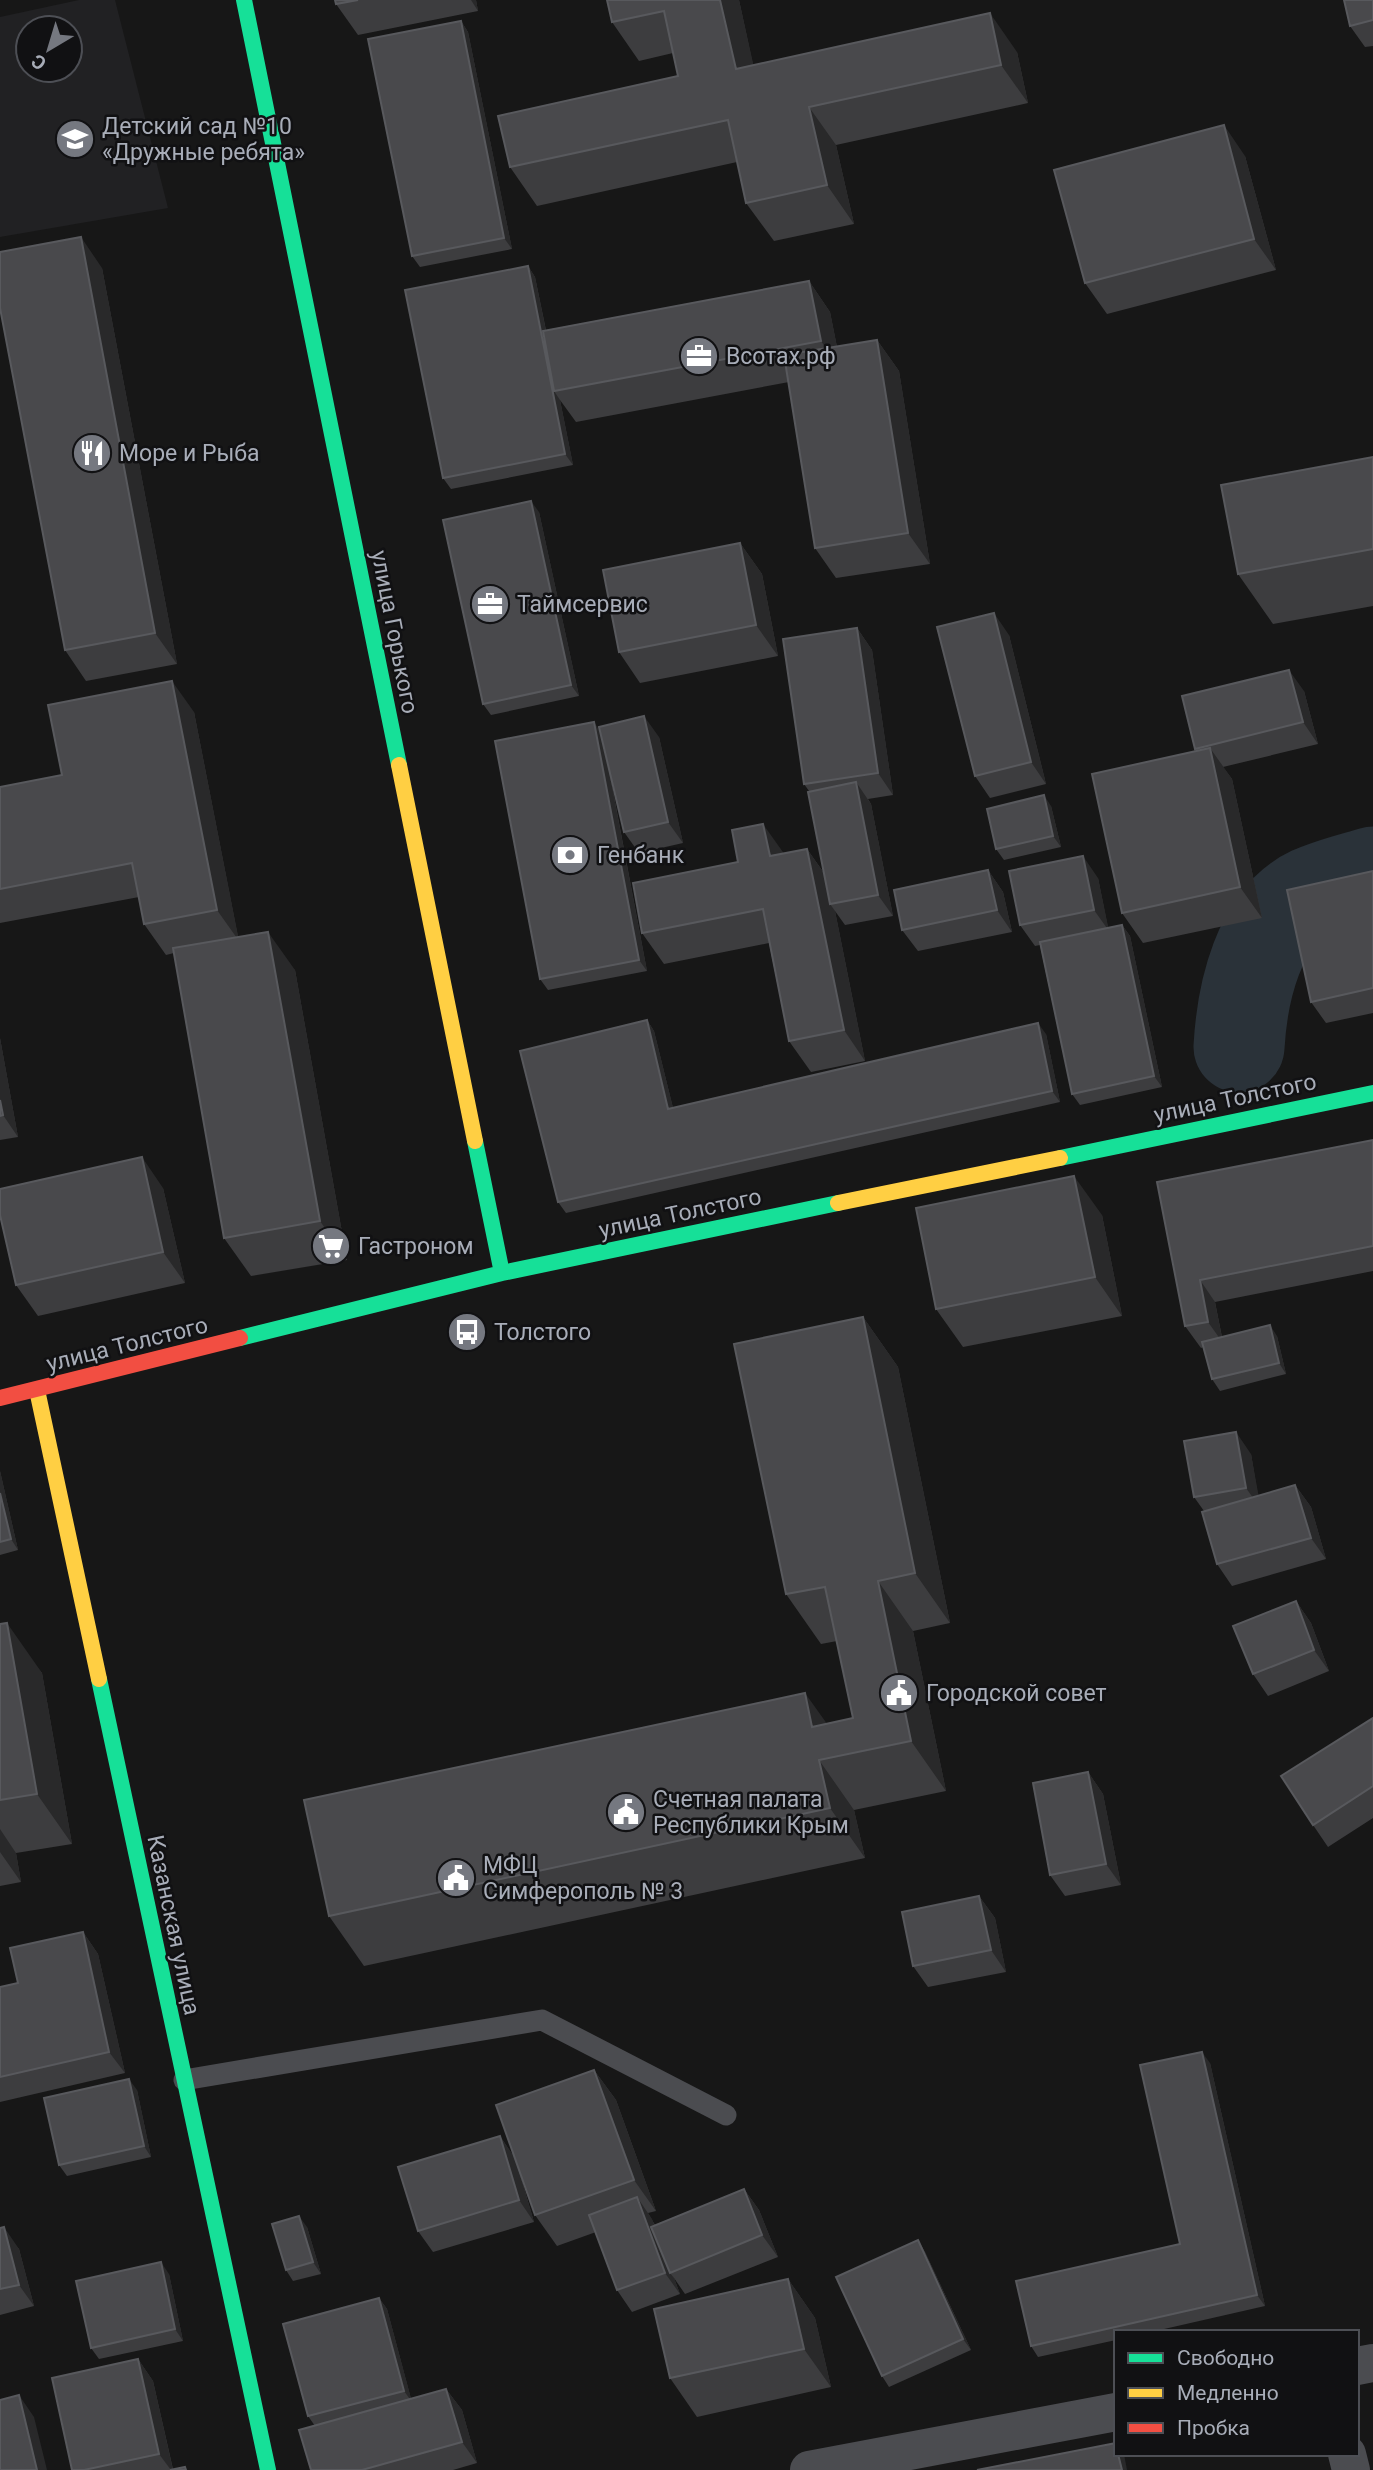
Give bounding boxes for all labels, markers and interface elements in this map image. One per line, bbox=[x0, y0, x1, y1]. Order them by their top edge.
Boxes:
north arrow bbox=[14, 14, 84, 84]
text: С bbox=[27, 49, 51, 75]
place label: Детский сад №10 «Дружные ребята» bbox=[102, 113, 305, 166]
school or university icon: Детский сад №10 «Дружные ребята» bbox=[54, 118, 96, 160]
office icon: Всотах.рф bbox=[678, 335, 720, 377]
place label: Всотах.рф bbox=[726, 343, 836, 370]
restaurant icon: Море и Рыба bbox=[71, 432, 113, 474]
place label: Море и Рыба bbox=[119, 440, 260, 467]
street label: улица Горького bbox=[365, 548, 424, 716]
office icon: Таймсервис bbox=[469, 583, 511, 625]
place label: Таймсервис bbox=[517, 591, 648, 618]
bank icon: Генбанк bbox=[549, 834, 591, 876]
place label: Генбанк bbox=[597, 842, 685, 869]
street label: улица Толстого bbox=[1151, 1068, 1319, 1129]
street label: улица Толстого bbox=[596, 1183, 764, 1244]
supermarket icon: Гастроном bbox=[310, 1225, 352, 1267]
place label: Гастроном bbox=[358, 1233, 474, 1260]
street label: улица Толстого bbox=[44, 1311, 211, 1378]
bus stop icon: Толстого bbox=[446, 1311, 488, 1353]
place label: Толстого bbox=[494, 1319, 591, 1346]
public building icon: Городской совет bbox=[878, 1672, 920, 1714]
place label: Городской совет bbox=[926, 1680, 1107, 1707]
place label: Счетная палата Республики Крым bbox=[653, 1786, 849, 1839]
public building icon: Счетная палата Республики Крым bbox=[605, 1791, 647, 1833]
street label: Казанская улица bbox=[141, 1833, 206, 2018]
place label: МФЦ Симферополь № 3 bbox=[483, 1852, 683, 1905]
public building icon: МФЦ Симферополь № 3 bbox=[435, 1857, 477, 1899]
legend bbox=[1114, 2330, 1359, 2456]
text: Свободно bbox=[1177, 2346, 1274, 2370]
text: Медленно bbox=[1177, 2381, 1279, 2405]
text: Пробка bbox=[1177, 2416, 1250, 2440]

